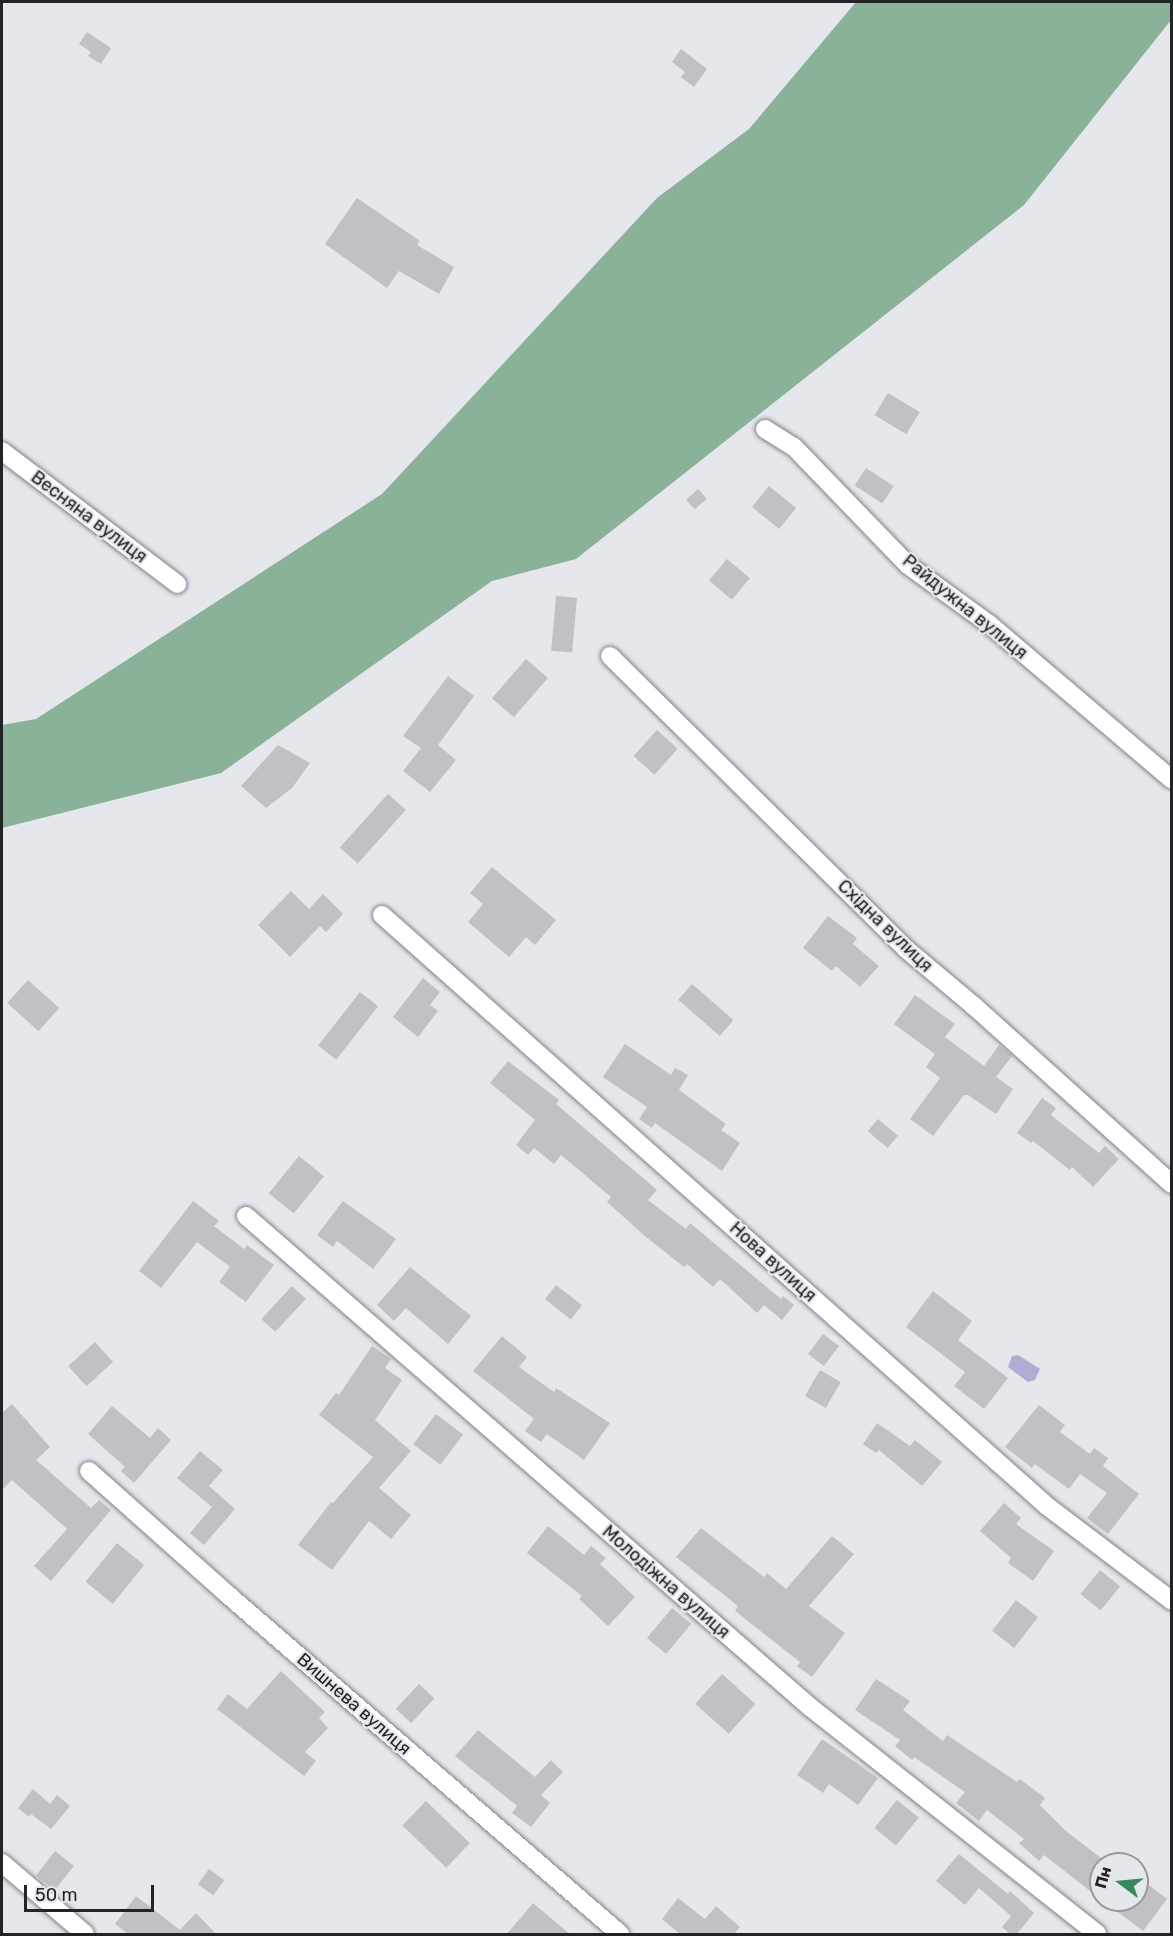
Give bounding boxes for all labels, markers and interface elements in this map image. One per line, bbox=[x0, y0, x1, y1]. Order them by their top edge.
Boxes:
street label: Весняна вулиця bbox=[27, 466, 151, 568]
street label: Райдужна вулиця bbox=[898, 550, 1032, 664]
street label: Східна вулиця bbox=[833, 875, 937, 977]
street label: Нова вулиця bbox=[725, 1217, 821, 1307]
street label: Молодіжна вулиця bbox=[598, 1521, 734, 1643]
street label: Вишнева вулиця bbox=[292, 1648, 416, 1760]
north arrow bbox=[1089, 1852, 1149, 1912]
text: Пн bbox=[1091, 1864, 1115, 1891]
scale bar bbox=[27, 1873, 158, 1911]
text: 50 m bbox=[35, 1884, 78, 1906]

